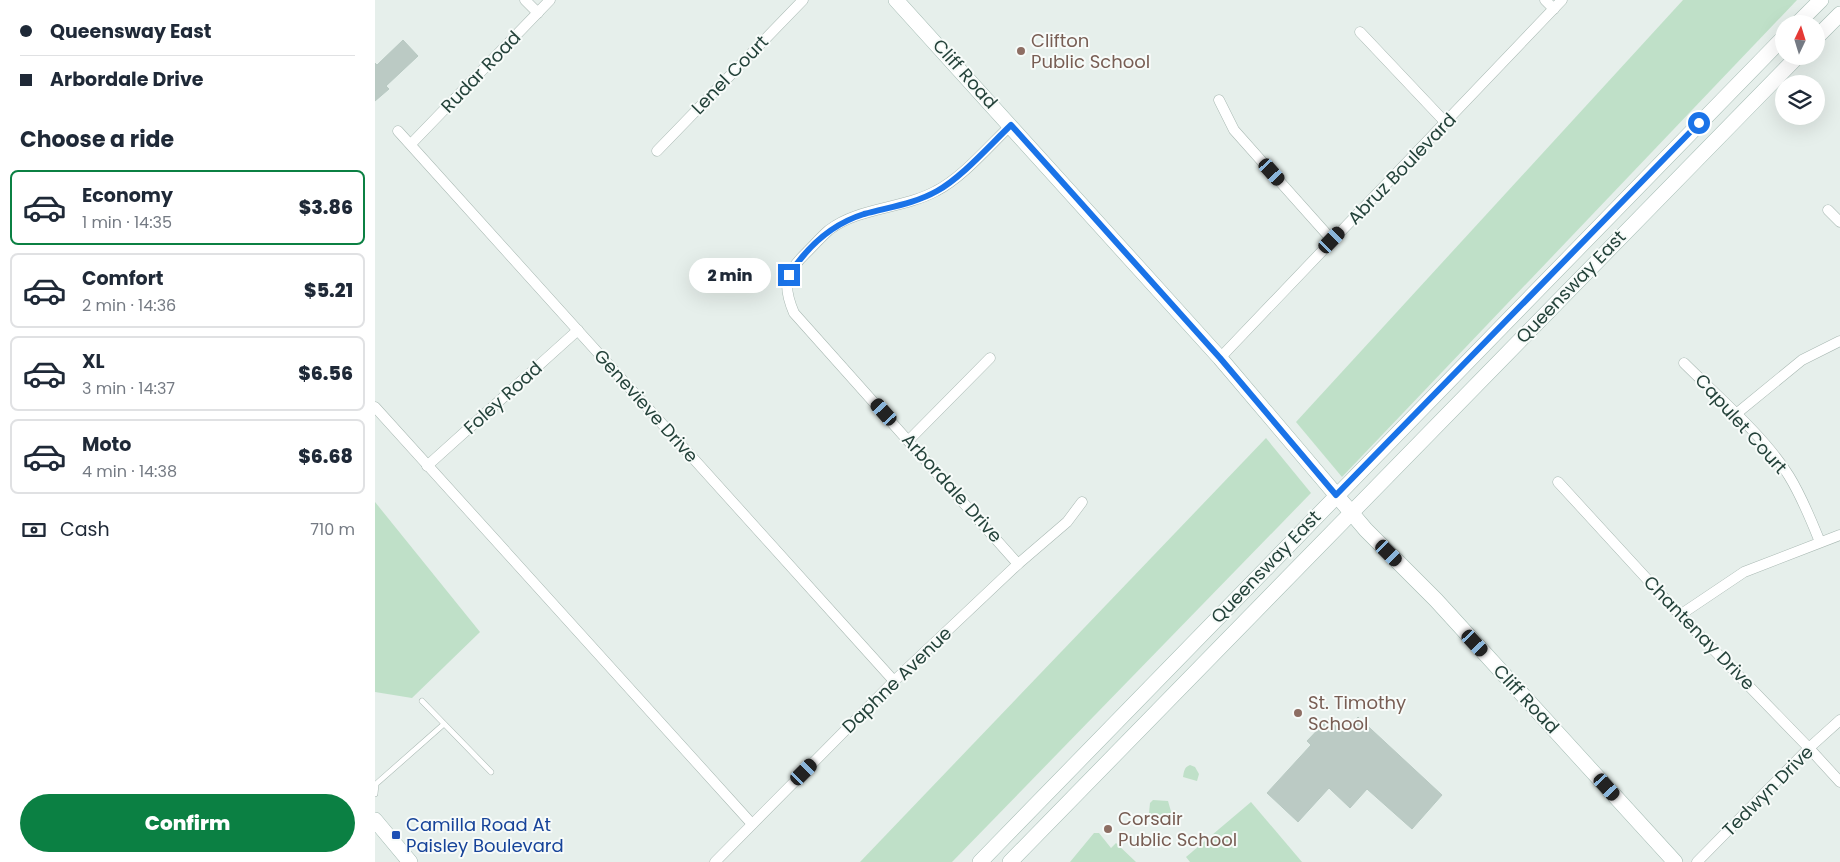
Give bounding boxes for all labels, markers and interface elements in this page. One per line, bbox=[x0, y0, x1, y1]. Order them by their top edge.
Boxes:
north arrow bbox=[1775, 15, 1825, 65]
map controls bbox=[1775, 15, 1825, 125]
text: Queensway East bbox=[50, 18, 211, 45]
street label: Rudar Road bbox=[435, 25, 526, 118]
place label: Clifton Public School bbox=[1031, 28, 1150, 74]
street label: Lenel Court bbox=[686, 30, 774, 120]
street label: Cliff Road bbox=[927, 33, 1004, 114]
marker: Clifton Public School bbox=[1015, 45, 1027, 57]
text: Arbordale Drive bbox=[50, 66, 204, 93]
button: layers bbox=[1775, 75, 1825, 125]
street label: Abruz Boulevard bbox=[1342, 107, 1461, 230]
route start bbox=[1688, 112, 1710, 134]
text: Choose a ride bbox=[20, 124, 174, 155]
car bbox=[1256, 156, 1287, 188]
text: Economy bbox=[82, 182, 173, 209]
icon: car bbox=[22, 185, 67, 230]
text: $3.86 bbox=[299, 194, 353, 221]
text: 1 min · 14:35 bbox=[82, 211, 172, 234]
car bbox=[1316, 224, 1347, 256]
street label: Queensway East bbox=[1510, 225, 1631, 349]
callout: 2 min bbox=[689, 258, 771, 292]
text: 2 min bbox=[707, 264, 753, 287]
route end bbox=[778, 264, 800, 286]
text: Comfort bbox=[82, 265, 164, 292]
icon: car bbox=[22, 268, 67, 313]
text: $5.21 bbox=[304, 277, 353, 304]
text: 2 min · 14:36 bbox=[82, 294, 176, 317]
street label: Genevieve Drive bbox=[589, 344, 704, 468]
text: XL bbox=[82, 348, 105, 375]
icon: car bbox=[22, 351, 67, 396]
street label: Foley Road bbox=[458, 356, 547, 440]
text: $6.56 bbox=[298, 360, 353, 387]
street label: Capulet Court bbox=[1690, 368, 1793, 479]
text: 3 min · 14:37 bbox=[82, 377, 175, 400]
car bbox=[868, 396, 899, 428]
street label: Arbordale Drive bbox=[897, 428, 1008, 548]
text: Moto bbox=[82, 431, 131, 458]
icon: car bbox=[22, 434, 67, 479]
text: $6.68 bbox=[298, 443, 353, 470]
text: 4 min · 14:38 bbox=[82, 460, 177, 483]
street label: Queensway East bbox=[1205, 505, 1326, 629]
icon: cash bbox=[20, 516, 48, 544]
text: Cash bbox=[60, 516, 110, 543]
text: 710 m bbox=[310, 518, 355, 541]
car bbox=[1373, 537, 1404, 569]
street label: Chantenay Drive bbox=[1638, 570, 1761, 695]
street label: Daphne Avenue bbox=[836, 621, 957, 739]
car bbox=[1459, 627, 1490, 659]
street label: Cliff Road bbox=[1488, 659, 1565, 739]
place label: St. Timothy School bbox=[1308, 690, 1406, 736]
marker: St. Timothy School bbox=[1292, 707, 1304, 719]
street label: Tedwyn Drive bbox=[1717, 740, 1819, 842]
car bbox=[788, 756, 819, 788]
car bbox=[1591, 771, 1622, 803]
button: Confirm bbox=[20, 794, 355, 852]
place label: Corsair Public School bbox=[1118, 806, 1237, 852]
place label: Camilla Road At Paisley Boulevard bbox=[406, 812, 564, 858]
marker: Corsair Public School bbox=[1102, 823, 1114, 835]
marker: Camilla Road At Paisley Boulevard bbox=[390, 829, 402, 841]

